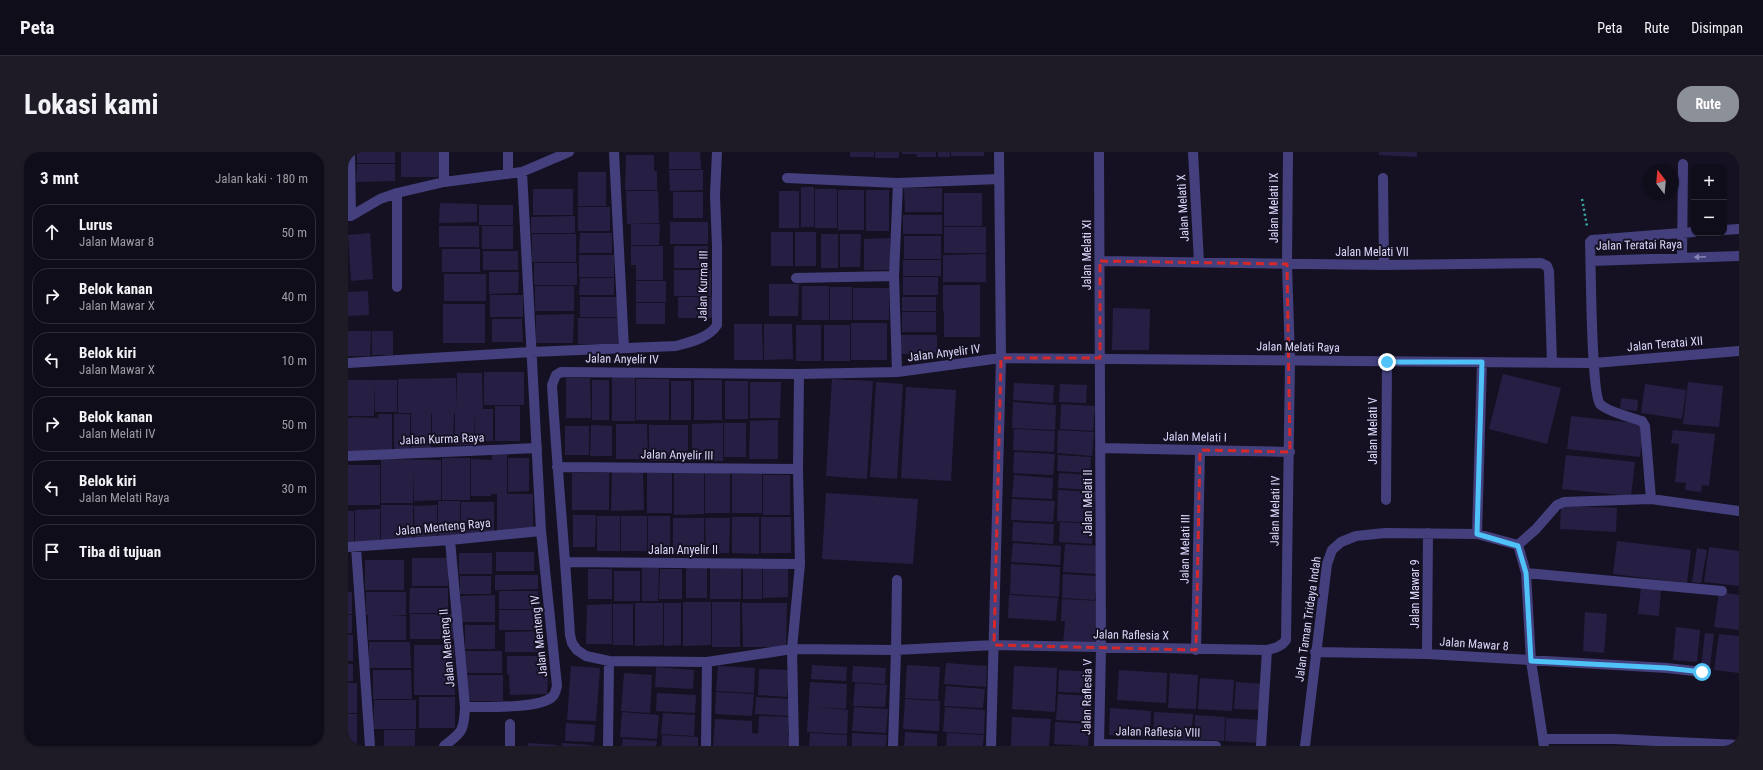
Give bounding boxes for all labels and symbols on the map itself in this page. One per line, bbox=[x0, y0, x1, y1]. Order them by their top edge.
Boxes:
north arrow bbox=[1643, 164, 1679, 200]
street label: Jalan Melati IX bbox=[1267, 172, 1281, 243]
street label: Jalan Melati X bbox=[1174, 174, 1192, 242]
street label: Jalan Melati XI bbox=[1080, 220, 1094, 290]
street label: Jalan Teratai Raya bbox=[1596, 237, 1683, 253]
street label: Jalan Melati VII bbox=[1335, 245, 1409, 259]
street label: Jalan Kurma III bbox=[695, 250, 711, 322]
one-way arrow bbox=[1693, 254, 1706, 260]
street label: Jalan Teratai XII bbox=[1626, 334, 1704, 354]
street label: Jalan Melati Raya bbox=[1256, 339, 1340, 355]
street label: Jalan Anyelir IV bbox=[907, 342, 982, 364]
street label: Jalan Anyelir IV bbox=[585, 351, 659, 367]
route end bbox=[1378, 353, 1396, 371]
street label: Jalan Melati V bbox=[1366, 397, 1380, 465]
street label: Jalan Melati I bbox=[1163, 429, 1227, 445]
street label: Jalan Kurma Raya bbox=[399, 431, 485, 447]
street label: Jalan Anyelir III bbox=[640, 447, 714, 463]
street label: Jalan Melati II bbox=[1081, 470, 1095, 536]
street label: Jalan Melati IV bbox=[1267, 475, 1283, 546]
street label: Jalan Melati III bbox=[1177, 514, 1193, 584]
street label: Jalan Menteng Raya bbox=[395, 516, 491, 538]
street label: Jalan Anyelir II bbox=[648, 543, 718, 557]
street label: Jalan Taman Tridaya Indah bbox=[1292, 555, 1324, 683]
street label: Jalan Mawar 9 bbox=[1408, 559, 1422, 629]
street label: Jalan Menteng IV bbox=[528, 594, 550, 678]
street label: Jalan Menteng II bbox=[437, 608, 457, 688]
street label: Jalan Raflesia X bbox=[1093, 627, 1169, 643]
street label: Jalan Mawar 8 bbox=[1439, 635, 1509, 653]
street label: Jalan Raflesia V bbox=[1079, 659, 1095, 735]
route start bbox=[1693, 663, 1711, 681]
street label: Jalan Raflesia VIII bbox=[1115, 724, 1201, 740]

